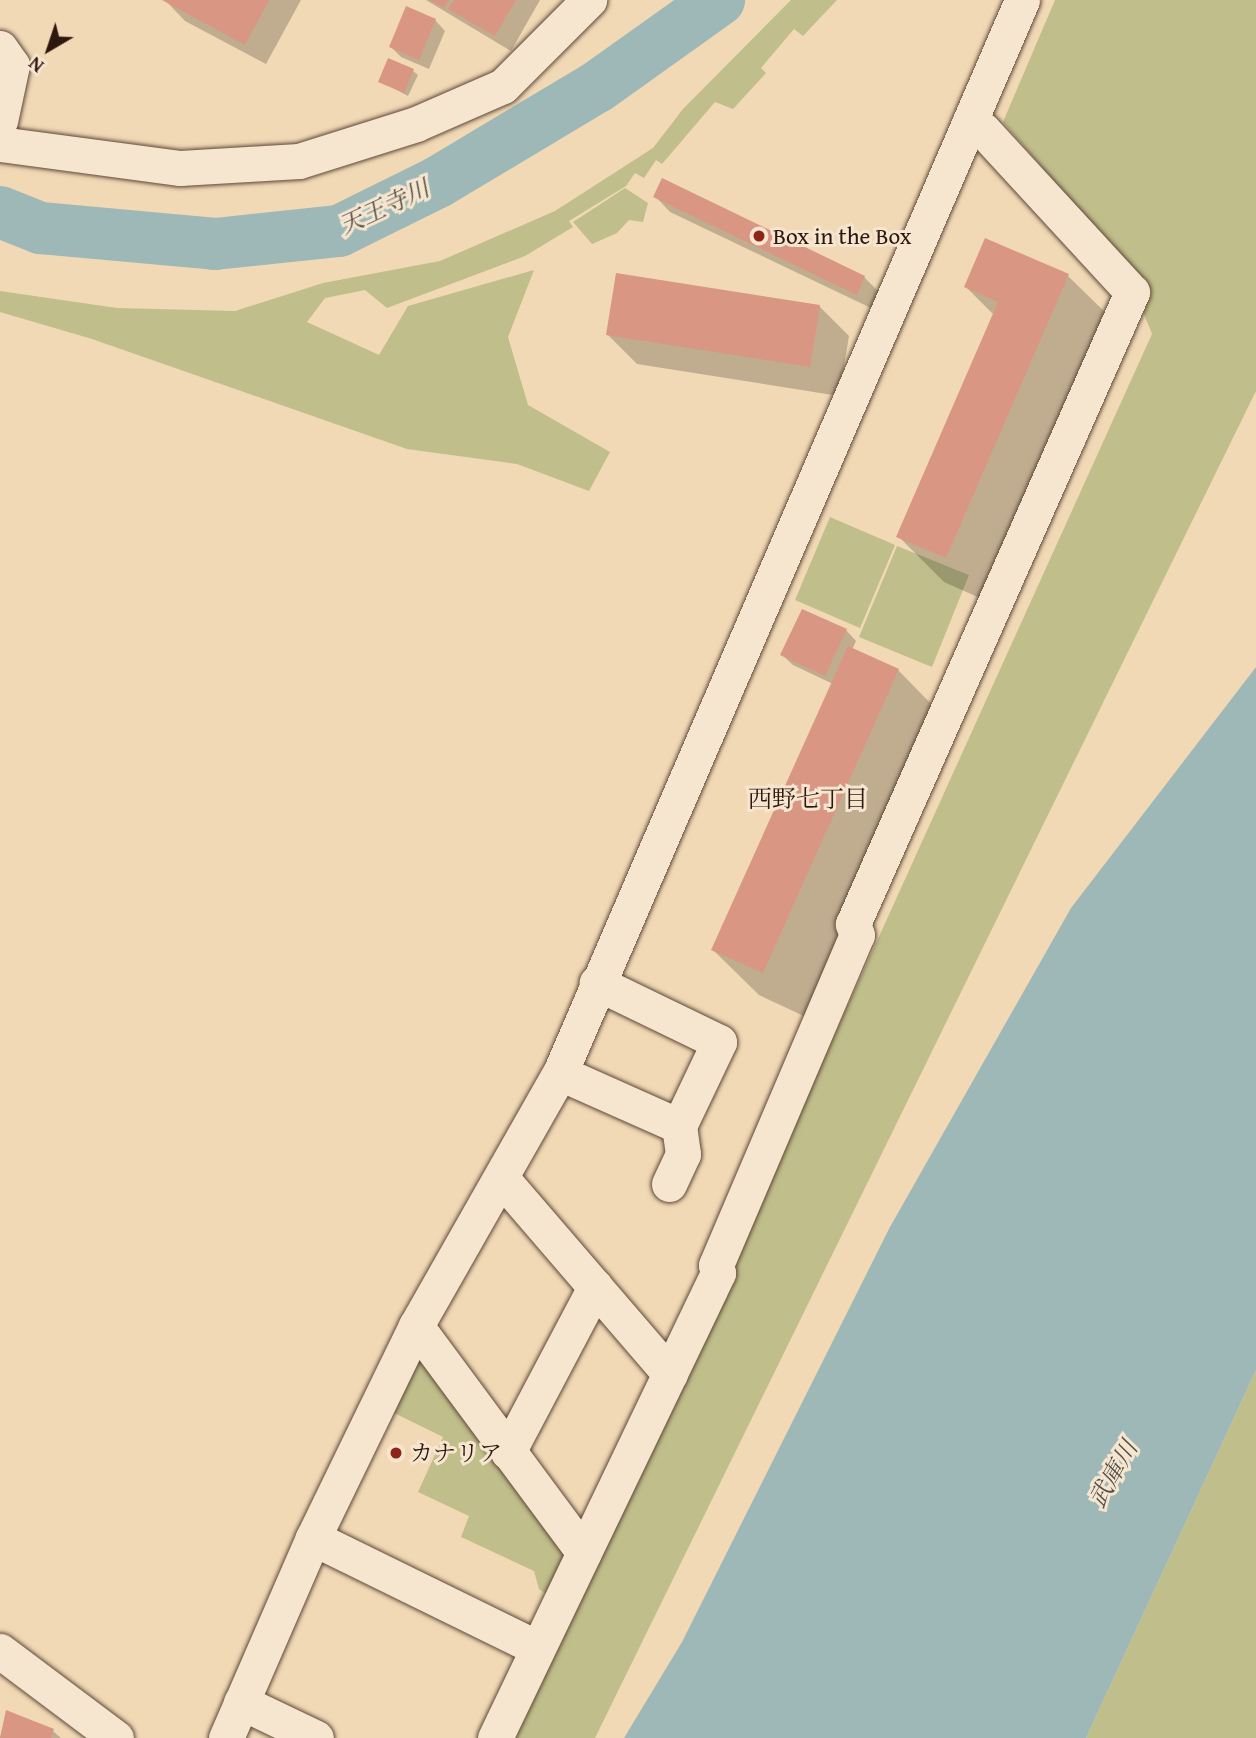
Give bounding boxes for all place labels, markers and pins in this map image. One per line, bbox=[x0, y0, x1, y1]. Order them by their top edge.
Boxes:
place label: Box in the Box bbox=[773, 222, 911, 250]
marker: Box in the Box bbox=[751, 228, 767, 244]
place label: カナリア bbox=[410, 1439, 502, 1467]
marker: カナリア bbox=[388, 1445, 404, 1461]

